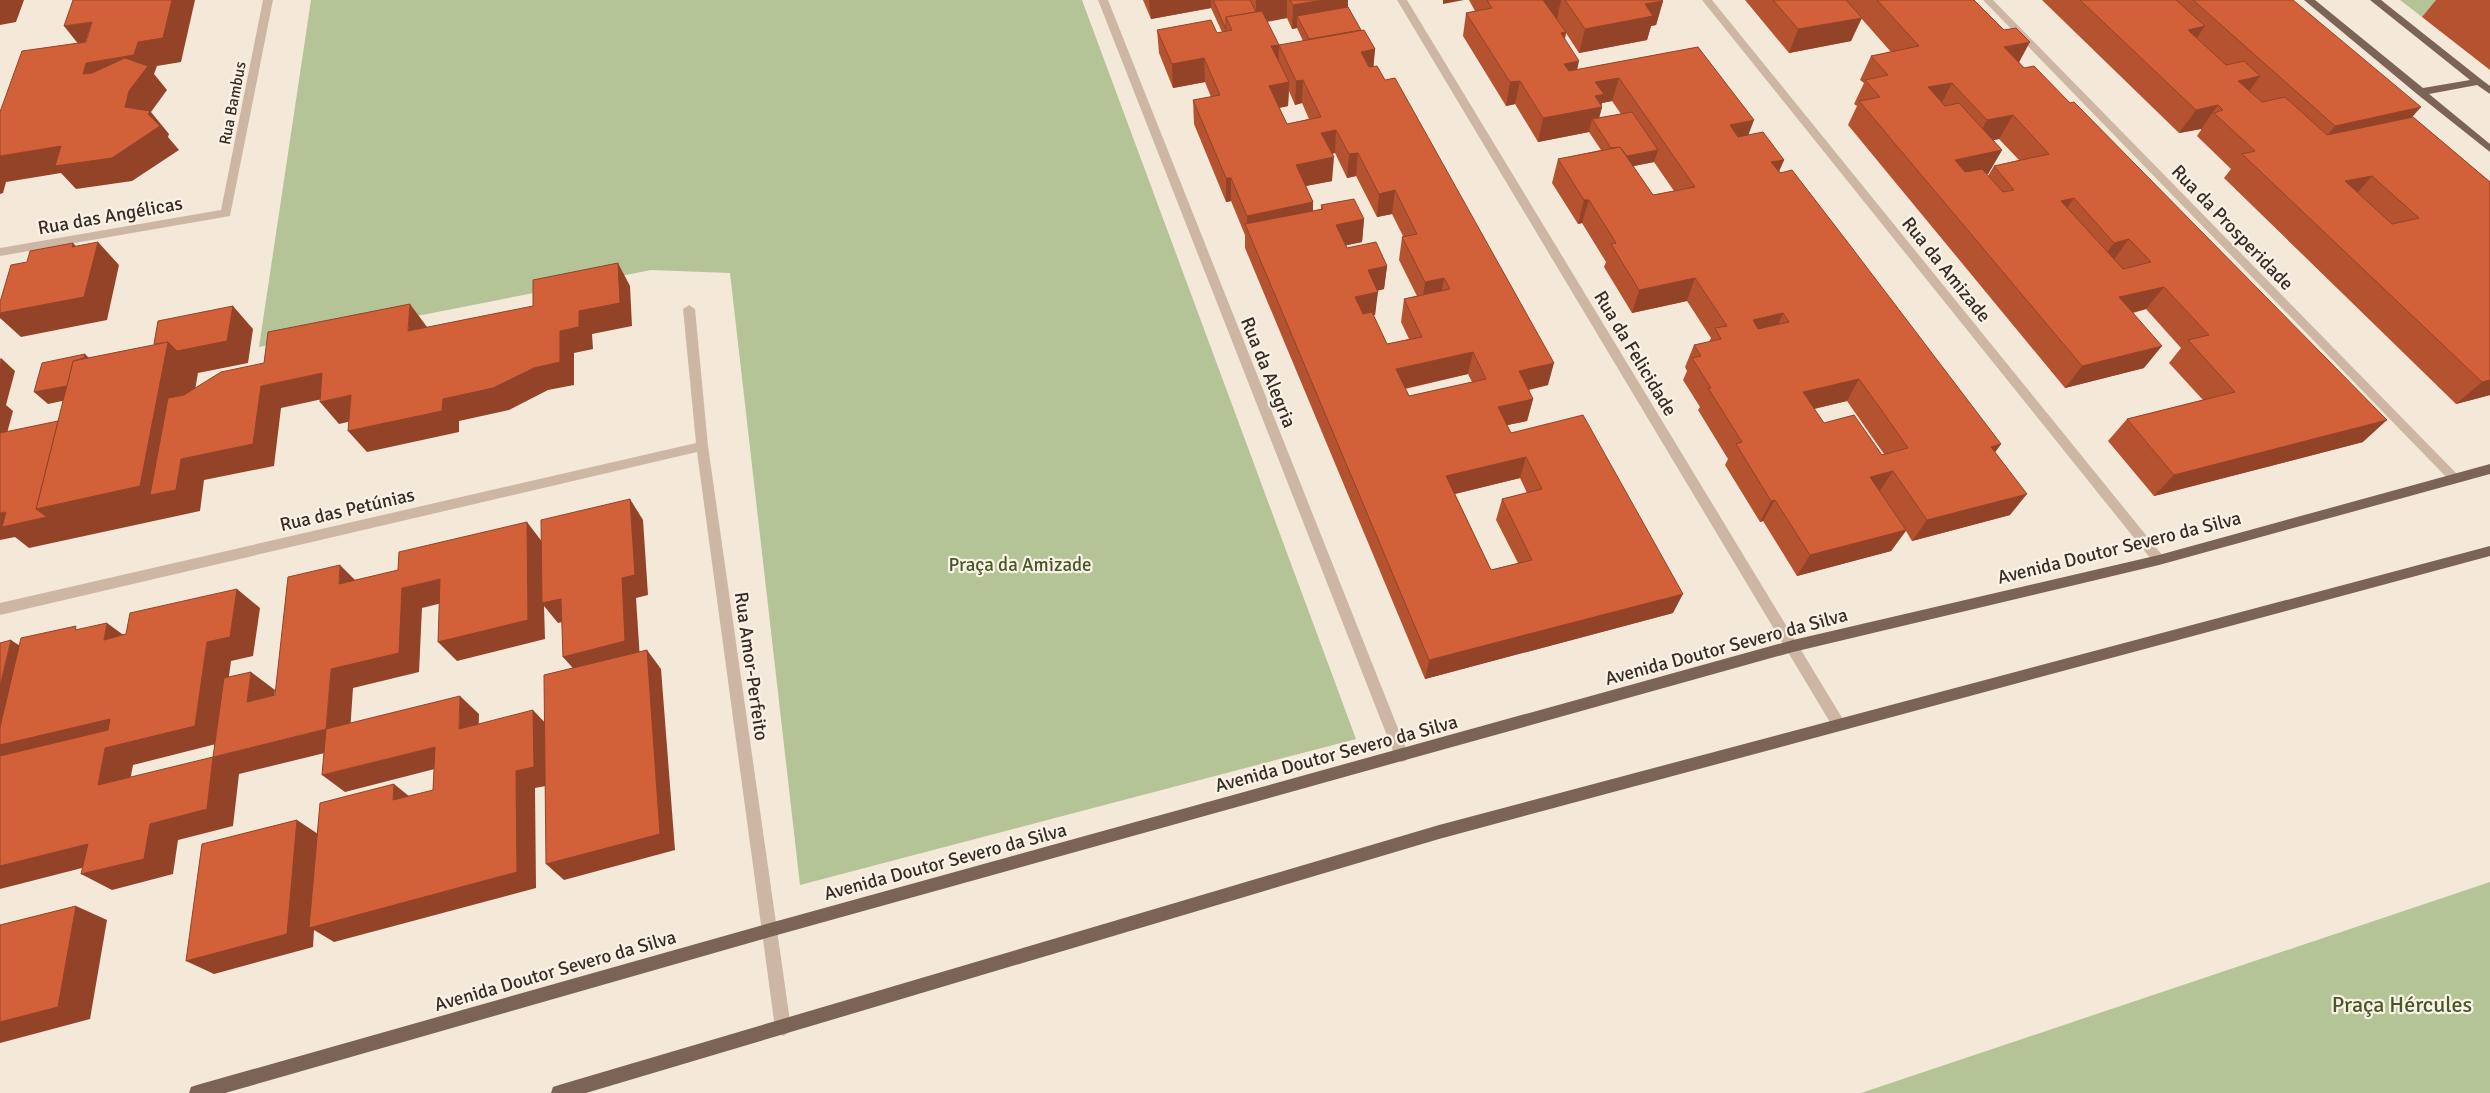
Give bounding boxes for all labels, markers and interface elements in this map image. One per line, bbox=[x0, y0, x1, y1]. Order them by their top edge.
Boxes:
street label: Rua Bambus bbox=[215, 60, 251, 147]
street label: Rua da Prosperidade bbox=[2166, 160, 2298, 296]
street label: Rua das Angélicas bbox=[36, 191, 184, 241]
street label: Rua da Amizade bbox=[1896, 212, 1996, 327]
street label: Rua da Felicidade bbox=[1588, 286, 1682, 421]
street label: Rua da Alegria bbox=[1235, 313, 1301, 431]
street label: Rua das Petúnias bbox=[277, 483, 417, 537]
street label: Avenida Doutor Severo da Silva bbox=[1995, 506, 2244, 590]
park label: Praça da Amizade bbox=[948, 553, 1092, 577]
street label: Rua Amor-Perfeito bbox=[729, 590, 773, 742]
street label: Avenida Doutor Severo da Silva bbox=[1602, 603, 1850, 691]
street label: Avenida Doutor Severo da Silva bbox=[1212, 710, 1460, 798]
street label: Avenida Doutor Severo da Silva bbox=[821, 818, 1069, 906]
street label: Avenida Doutor Severo da Silva bbox=[432, 925, 679, 1017]
park label: Praça Hércules bbox=[2332, 991, 2472, 1018]

